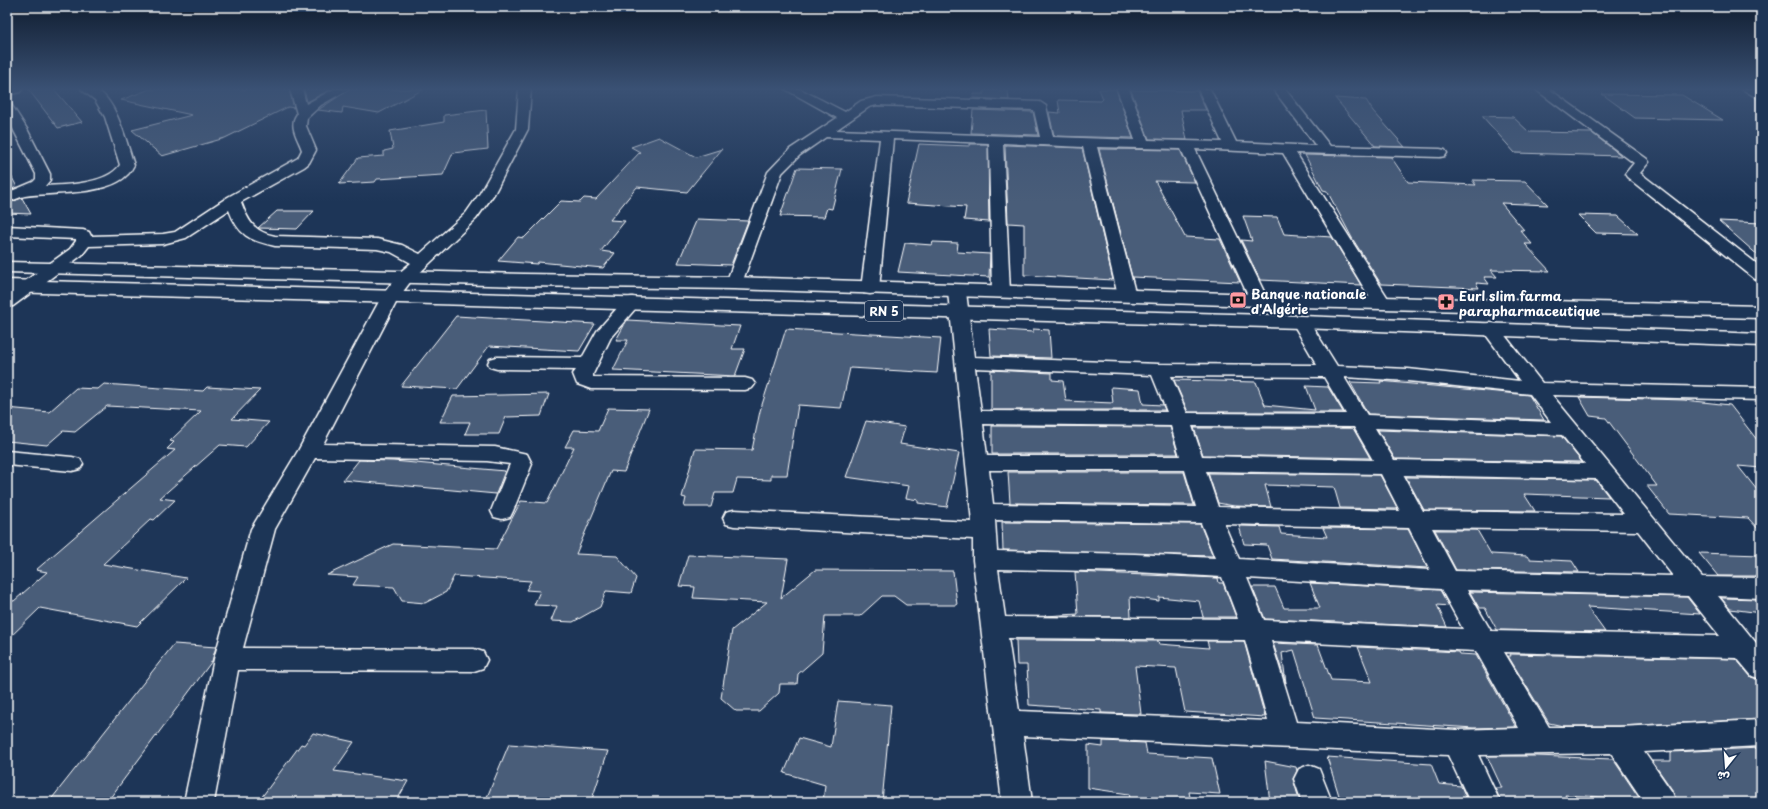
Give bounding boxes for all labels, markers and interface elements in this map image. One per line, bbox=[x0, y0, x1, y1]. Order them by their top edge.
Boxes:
place label: Banque nationale d'Algérie bbox=[1251, 284, 1367, 318]
place label: Eurl slim farma parapharmaceutique bbox=[1459, 286, 1600, 320]
bank icon: Banque nationale d'Algérie bbox=[1228, 290, 1248, 310]
pharmacy icon: Eurl slim farma parapharmaceutique bbox=[1436, 292, 1456, 312]
road number: RN 5 bbox=[865, 301, 903, 321]
north arrow bbox=[1706, 747, 1746, 787]
text: ش bbox=[1715, 767, 1731, 787]

